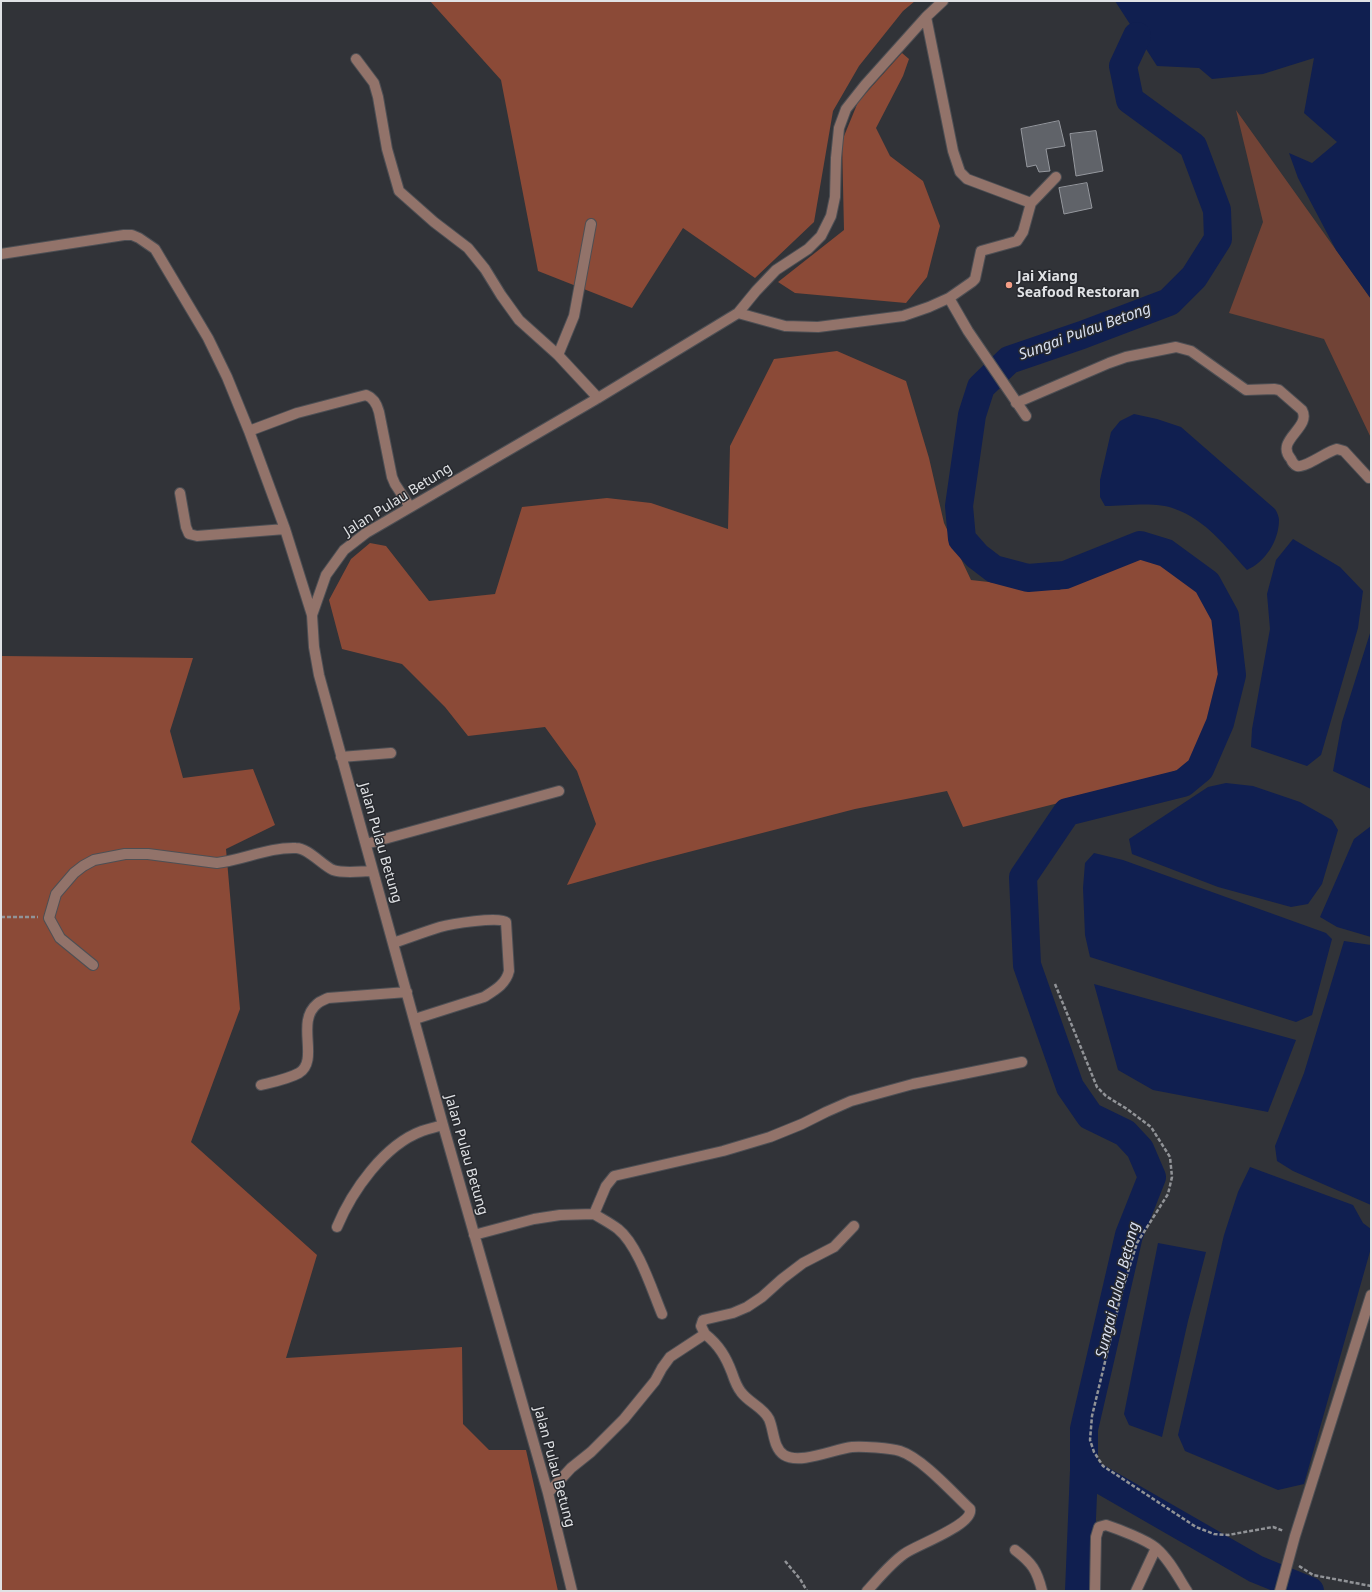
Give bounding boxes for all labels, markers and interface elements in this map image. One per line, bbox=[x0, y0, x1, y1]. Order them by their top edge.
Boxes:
place label: Jai Xiang Seafood Restoran bbox=[1017, 269, 1140, 302]
marker: Jai Xiang Seafood Restoran bbox=[1004, 280, 1014, 290]
water label: Sungai Pulau Betong bbox=[1016, 300, 1154, 364]
street label: Jalan Pulau Betung bbox=[341, 460, 455, 540]
street label: Jalan Pulau Betung bbox=[355, 781, 405, 905]
street label: Jalan Pulau Betung bbox=[441, 1093, 491, 1217]
water label: Sungai Pulau Betong bbox=[1092, 1220, 1144, 1360]
street label: Jalan Pulau Betung bbox=[530, 1405, 578, 1529]

